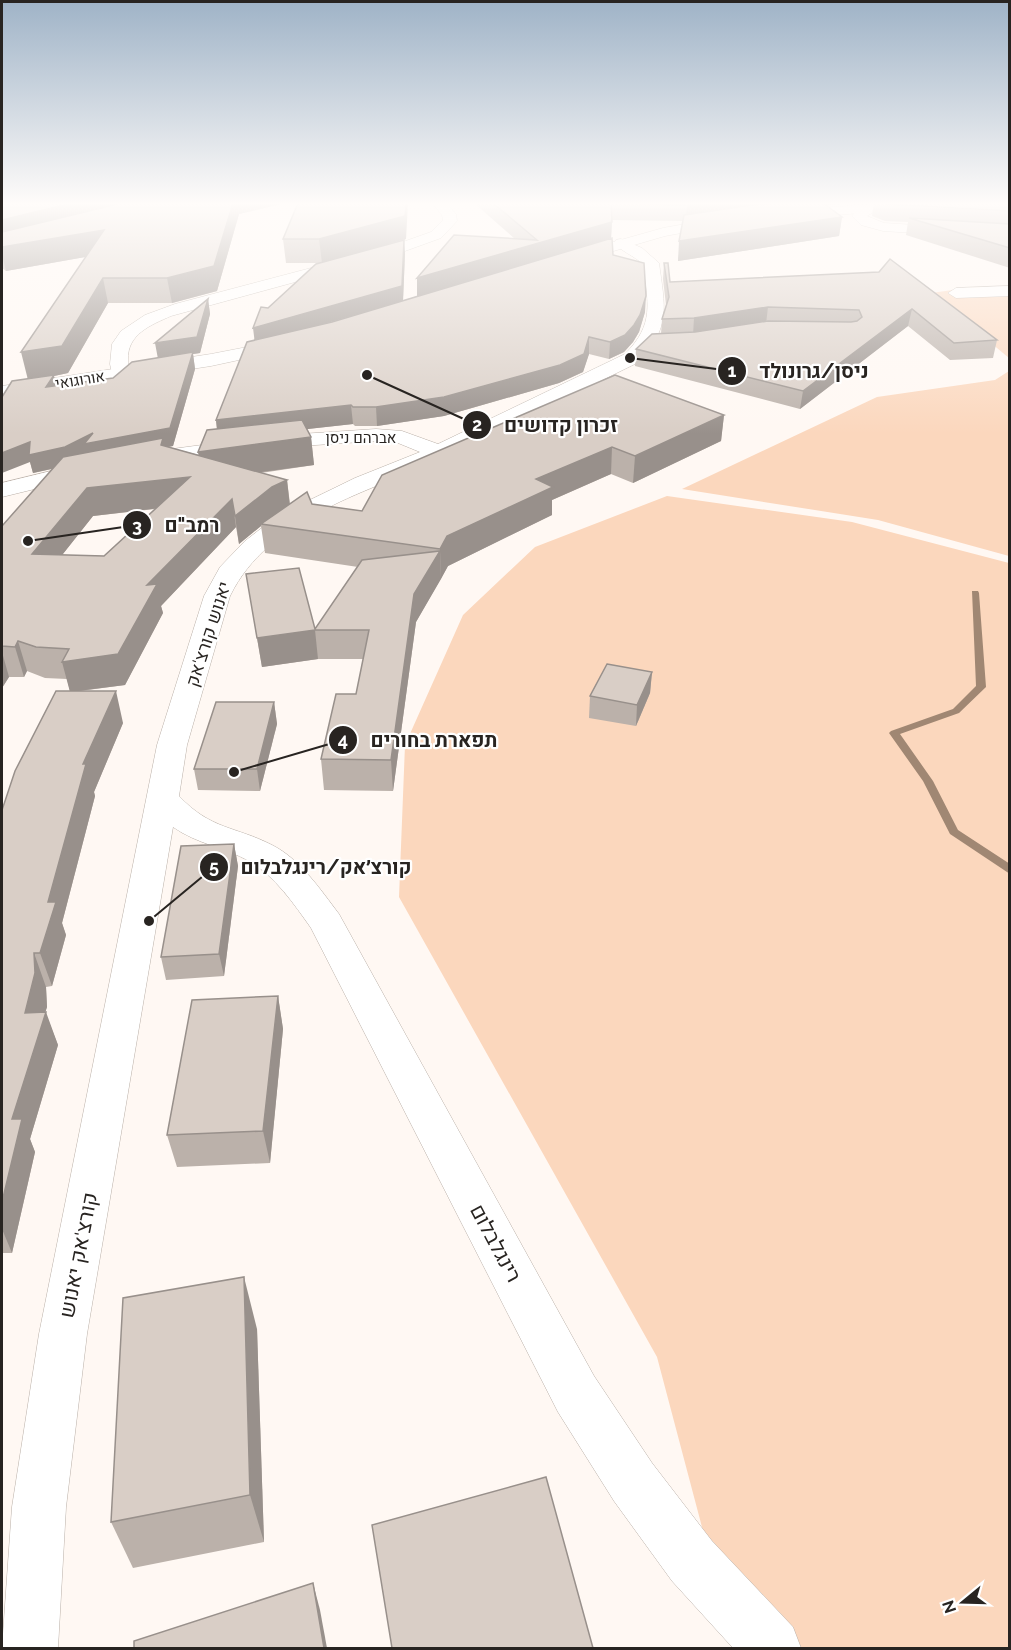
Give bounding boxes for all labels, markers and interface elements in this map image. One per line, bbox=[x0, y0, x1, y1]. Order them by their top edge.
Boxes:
callout: ניסן/גרונולד bbox=[717, 352, 880, 390]
text: ניסן/גרונולד bbox=[759, 359, 869, 383]
text: 1 bbox=[728, 360, 737, 381]
street label: אורוגואי bbox=[54, 367, 106, 393]
callout: זכרון קדושים bbox=[462, 406, 629, 444]
text: זכרון קדושים bbox=[504, 413, 618, 437]
text: 2 bbox=[472, 414, 482, 435]
street label: אברהם ניסן bbox=[326, 429, 396, 447]
callout: רמב"ם bbox=[122, 506, 231, 544]
text: רמב"ם bbox=[164, 513, 220, 537]
text: 3 bbox=[132, 515, 142, 536]
street label: יאנוש קורצ'אק bbox=[181, 579, 235, 689]
callout: תפארת בחורים bbox=[328, 721, 509, 759]
text: תפארת בחורים bbox=[371, 728, 497, 752]
text: 4 bbox=[338, 729, 348, 750]
callout: קורצ׳אק/רינגלבלום bbox=[199, 848, 424, 886]
text: קורצ׳אק/רינגלבלום bbox=[240, 855, 412, 879]
text: 5 bbox=[209, 856, 219, 877]
street label: קורצ'אק יאנוש bbox=[54, 1190, 102, 1320]
street label: רינגלבלום bbox=[465, 1200, 527, 1286]
north arrow bbox=[933, 1572, 993, 1632]
text: N bbox=[938, 1598, 960, 1616]

